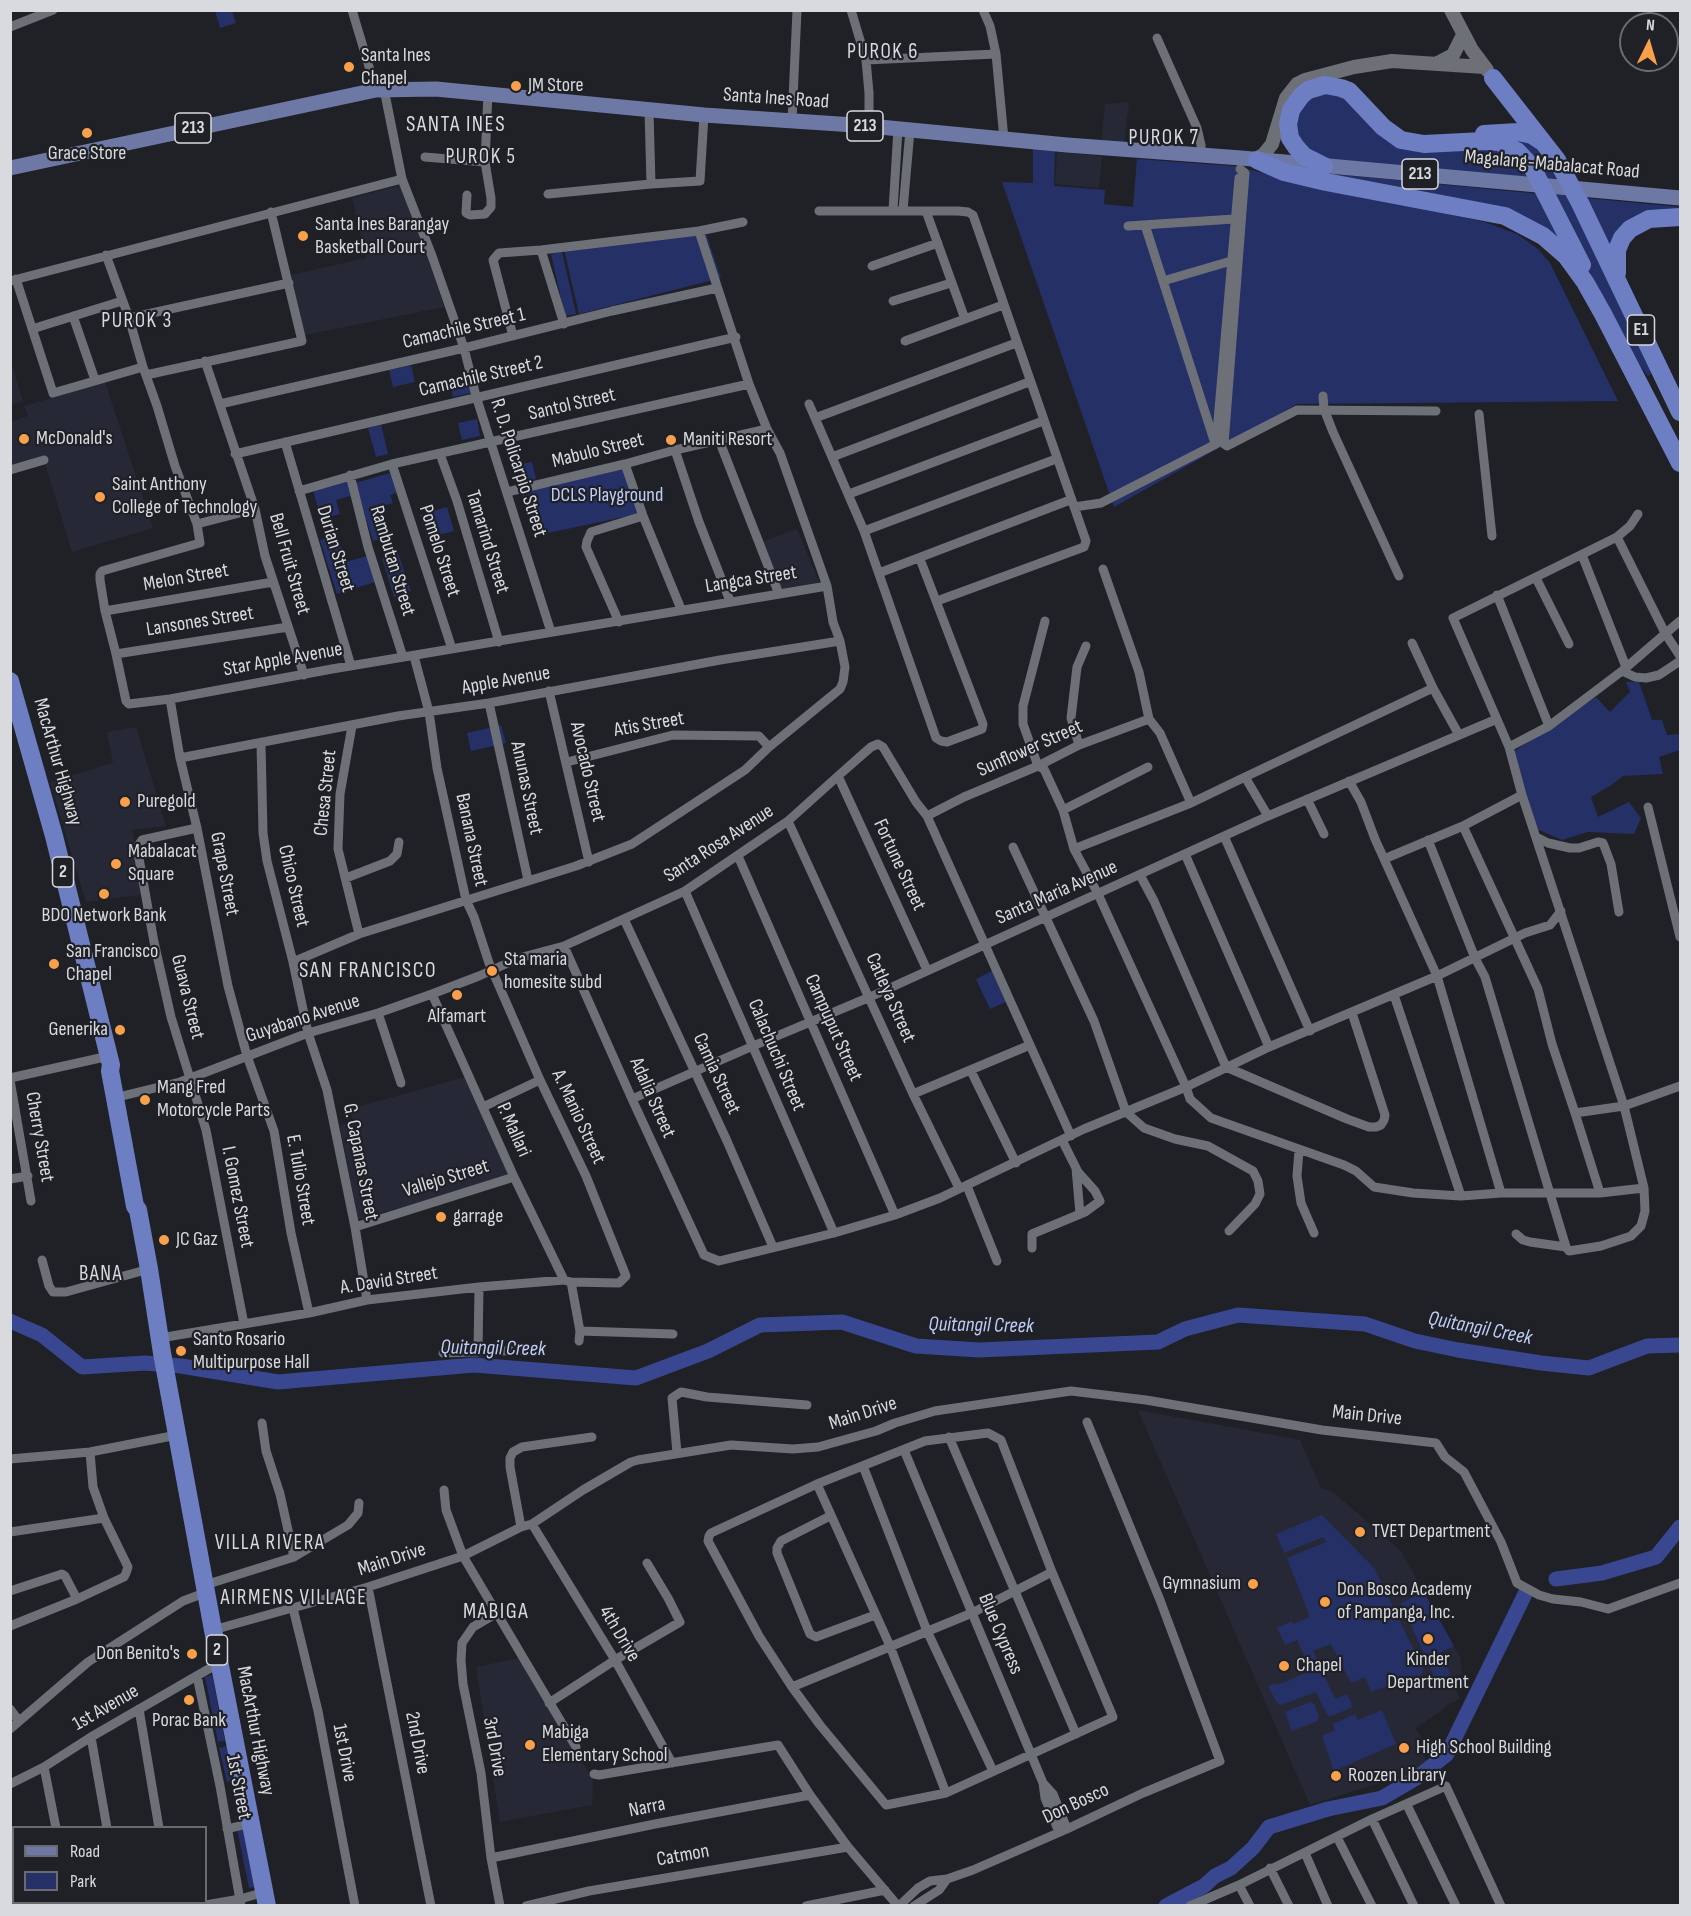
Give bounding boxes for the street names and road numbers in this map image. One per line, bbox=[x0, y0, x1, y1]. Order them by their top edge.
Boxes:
street label: Santa Ines Road bbox=[722, 83, 830, 115]
road number: 213 bbox=[847, 111, 883, 141]
road number: 213 bbox=[175, 113, 211, 143]
street label: Magalang-Mabalacat Road bbox=[1463, 145, 1641, 185]
road number: 213 bbox=[1402, 159, 1438, 189]
street label: Camachile Street 1 bbox=[400, 303, 528, 355]
road number: E1 bbox=[1628, 315, 1654, 345]
street label: Camachile Street 2 bbox=[417, 351, 545, 403]
street label: Santol Street bbox=[526, 383, 618, 427]
street label: R. D. Policarpio Street bbox=[484, 396, 552, 540]
street label: Mabulo Street bbox=[550, 428, 646, 474]
street label: Tamarind Street bbox=[460, 487, 514, 597]
street label: Pomelo Street bbox=[413, 502, 465, 600]
street label: Durian Street bbox=[310, 503, 360, 595]
street label: Rambutan Street bbox=[364, 503, 420, 619]
street label: Bell Fruit Street bbox=[263, 511, 315, 617]
street label: Melon Street bbox=[142, 559, 230, 597]
street label: Langca Street bbox=[704, 561, 798, 599]
street label: Lansones Street bbox=[145, 602, 255, 642]
street label: Star Apple Avenue bbox=[222, 638, 344, 682]
street label: Apple Avenue bbox=[460, 661, 552, 701]
street label: MacArthur Highway bbox=[27, 696, 87, 828]
street label: Atis Street bbox=[612, 707, 686, 743]
street label: Sunflower Street bbox=[974, 715, 1086, 783]
street label: Avocado Street bbox=[564, 720, 610, 824]
street label: Anunas Street bbox=[504, 739, 548, 837]
street label: Chesa Street bbox=[310, 749, 342, 837]
street label: Banana Street bbox=[449, 791, 493, 889]
street label: Santa Rosa Avenue bbox=[660, 800, 778, 888]
street label: Fortune Street bbox=[867, 816, 931, 914]
street label: Grape Street bbox=[204, 830, 244, 918]
street label: Chico Street bbox=[272, 843, 314, 929]
street label: Santa Maria Avenue bbox=[992, 855, 1122, 931]
road number: 2 bbox=[52, 857, 74, 887]
street label: Catleya Street bbox=[860, 950, 920, 1046]
street label: Guava Street bbox=[165, 952, 209, 1042]
street label: Campuput Street bbox=[799, 971, 867, 1085]
street label: Guyabano Avenue bbox=[243, 989, 363, 1049]
street label: Calachuchi Street bbox=[742, 996, 810, 1114]
street label: Camia Street bbox=[687, 1030, 745, 1118]
street label: Adalia Street bbox=[624, 1054, 680, 1142]
street label: A. Manio Street bbox=[546, 1066, 610, 1168]
street label: Cherry Street bbox=[19, 1090, 59, 1184]
street label: P. Mallari bbox=[490, 1099, 536, 1161]
street label: G. Capanas Street bbox=[337, 1101, 383, 1223]
street label: E. Tulio Street bbox=[280, 1133, 320, 1227]
street label: I. Gomez Street bbox=[215, 1144, 259, 1250]
street label: Vallejo Street bbox=[400, 1155, 492, 1203]
street label: A. David Street bbox=[339, 1261, 439, 1301]
street label: Main Drive bbox=[826, 1392, 900, 1436]
street label: Main Drive bbox=[1331, 1400, 1403, 1432]
street label: Main Drive bbox=[355, 1538, 429, 1582]
street label: Blue Cypress bbox=[972, 1590, 1028, 1678]
street label: 4th Drive bbox=[593, 1602, 645, 1666]
road number: 2 bbox=[206, 1635, 228, 1665]
street label: MacArthur Highway bbox=[231, 1664, 279, 1798]
street label: 1st Avenue bbox=[69, 1680, 143, 1736]
street label: 2nd Drive bbox=[399, 1710, 435, 1776]
street label: 3rd Drive bbox=[477, 1715, 511, 1779]
street label: 1st Drive bbox=[327, 1722, 361, 1784]
street label: 1st Street bbox=[220, 1752, 256, 1822]
street label: Don Bosco bbox=[1039, 1778, 1113, 1830]
street label: Narra bbox=[627, 1793, 667, 1823]
street label: Catmon bbox=[655, 1840, 711, 1872]

